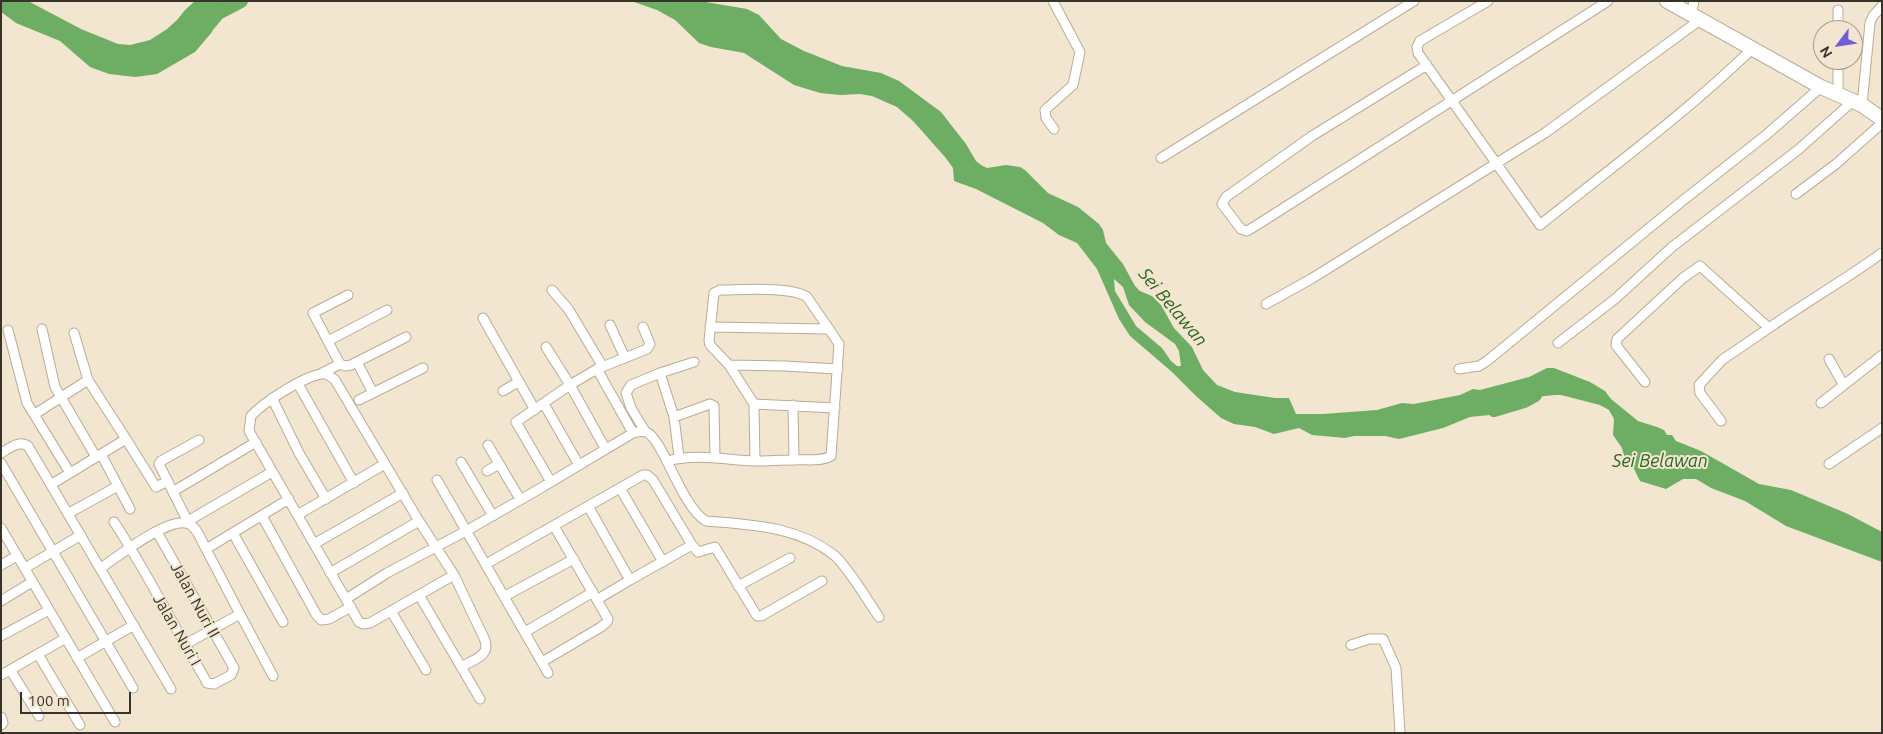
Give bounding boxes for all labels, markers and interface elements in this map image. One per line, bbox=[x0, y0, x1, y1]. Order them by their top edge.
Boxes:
north arrow bbox=[1813, 20, 1863, 70]
text: N bbox=[1816, 44, 1836, 61]
water label: Sei Belawan bbox=[1134, 264, 1212, 350]
water label: Sei Belawan bbox=[1612, 450, 1708, 472]
street label: Jalan Nuri II bbox=[166, 559, 224, 641]
street label: Jalan Nuri I bbox=[149, 591, 205, 669]
scale bar bbox=[22, 682, 134, 714]
text: 100 m bbox=[28, 692, 70, 709]

